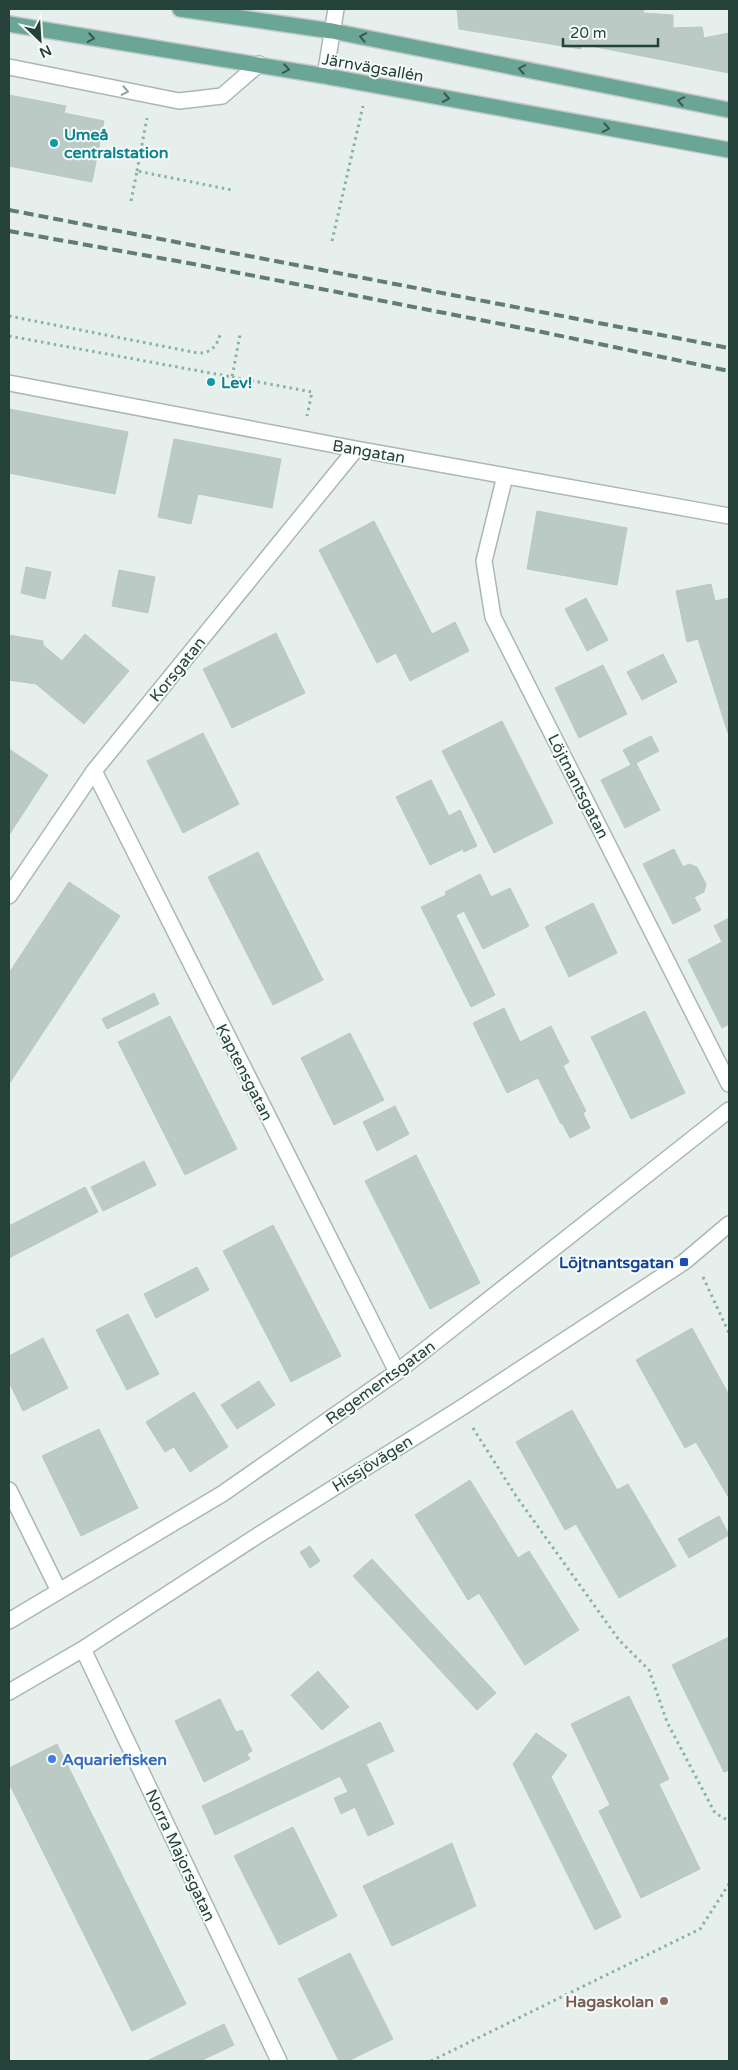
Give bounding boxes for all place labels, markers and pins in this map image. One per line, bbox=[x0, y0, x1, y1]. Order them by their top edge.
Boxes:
place label: Umeå centralstation bbox=[64, 125, 168, 163]
marker: Umeå centralstation bbox=[48, 137, 60, 149]
place label: Lev! bbox=[221, 373, 252, 393]
marker: Lev! bbox=[205, 376, 217, 388]
place label: Löjtnantsgatan bbox=[559, 1253, 674, 1273]
marker: Löjtnantsgatan bbox=[678, 1256, 690, 1268]
place label: Aquariefisken bbox=[62, 1750, 167, 1770]
marker: Aquariefisken bbox=[46, 1753, 58, 1765]
place label: Hagaskolan bbox=[565, 1992, 654, 2012]
marker: Hagaskolan bbox=[658, 1995, 670, 2007]

